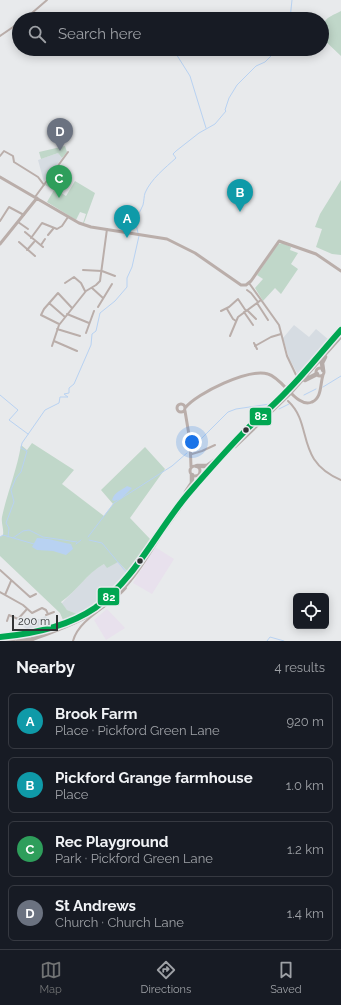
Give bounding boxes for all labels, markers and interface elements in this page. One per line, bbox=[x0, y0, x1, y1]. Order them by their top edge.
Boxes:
search box bbox=[12, 12, 329, 56]
icon: search bbox=[26, 23, 48, 45]
text: Search here bbox=[58, 25, 141, 43]
pin: D bbox=[47, 118, 73, 151]
pin: C bbox=[46, 165, 72, 198]
pin: B bbox=[227, 179, 253, 212]
pin: A bbox=[114, 205, 140, 238]
line badge: 82 bbox=[249, 407, 272, 426]
text: 82 bbox=[255, 410, 267, 423]
unlabelled marker bbox=[241, 425, 251, 435]
your location bbox=[182, 432, 202, 452]
unlabelled marker bbox=[135, 556, 145, 566]
line badge: 82 bbox=[97, 587, 120, 606]
text: 82 bbox=[103, 591, 115, 604]
map controls bbox=[293, 593, 329, 629]
button: locate bbox=[293, 593, 329, 629]
scale bar bbox=[12, 613, 58, 632]
text: 200 m bbox=[18, 615, 50, 628]
text: Nearby bbox=[16, 657, 75, 677]
text: 4 results bbox=[274, 660, 325, 675]
text: Brook Farm bbox=[55, 705, 137, 723]
text: A bbox=[26, 714, 34, 729]
text: 920 m bbox=[286, 714, 324, 729]
text: Place · Pickford Green Lane bbox=[55, 723, 220, 738]
text: Pickford Grange farmhouse bbox=[55, 769, 253, 787]
text: B bbox=[26, 778, 34, 793]
text: 1.0 km bbox=[286, 778, 324, 793]
text: Place bbox=[55, 787, 88, 802]
text: Rec Playground bbox=[55, 833, 168, 851]
text: C bbox=[26, 842, 34, 857]
text: 1.2 km bbox=[287, 842, 324, 857]
text: Park · Pickford Green Lane bbox=[55, 851, 213, 866]
text: St Andrews bbox=[55, 897, 136, 915]
text: D bbox=[25, 906, 35, 921]
text: 1.4 km bbox=[287, 906, 324, 921]
text: Church · Church Lane bbox=[55, 915, 184, 930]
tab: Map bbox=[39, 959, 62, 996]
tab: Directions bbox=[141, 959, 191, 996]
tab: Saved bbox=[270, 959, 302, 996]

